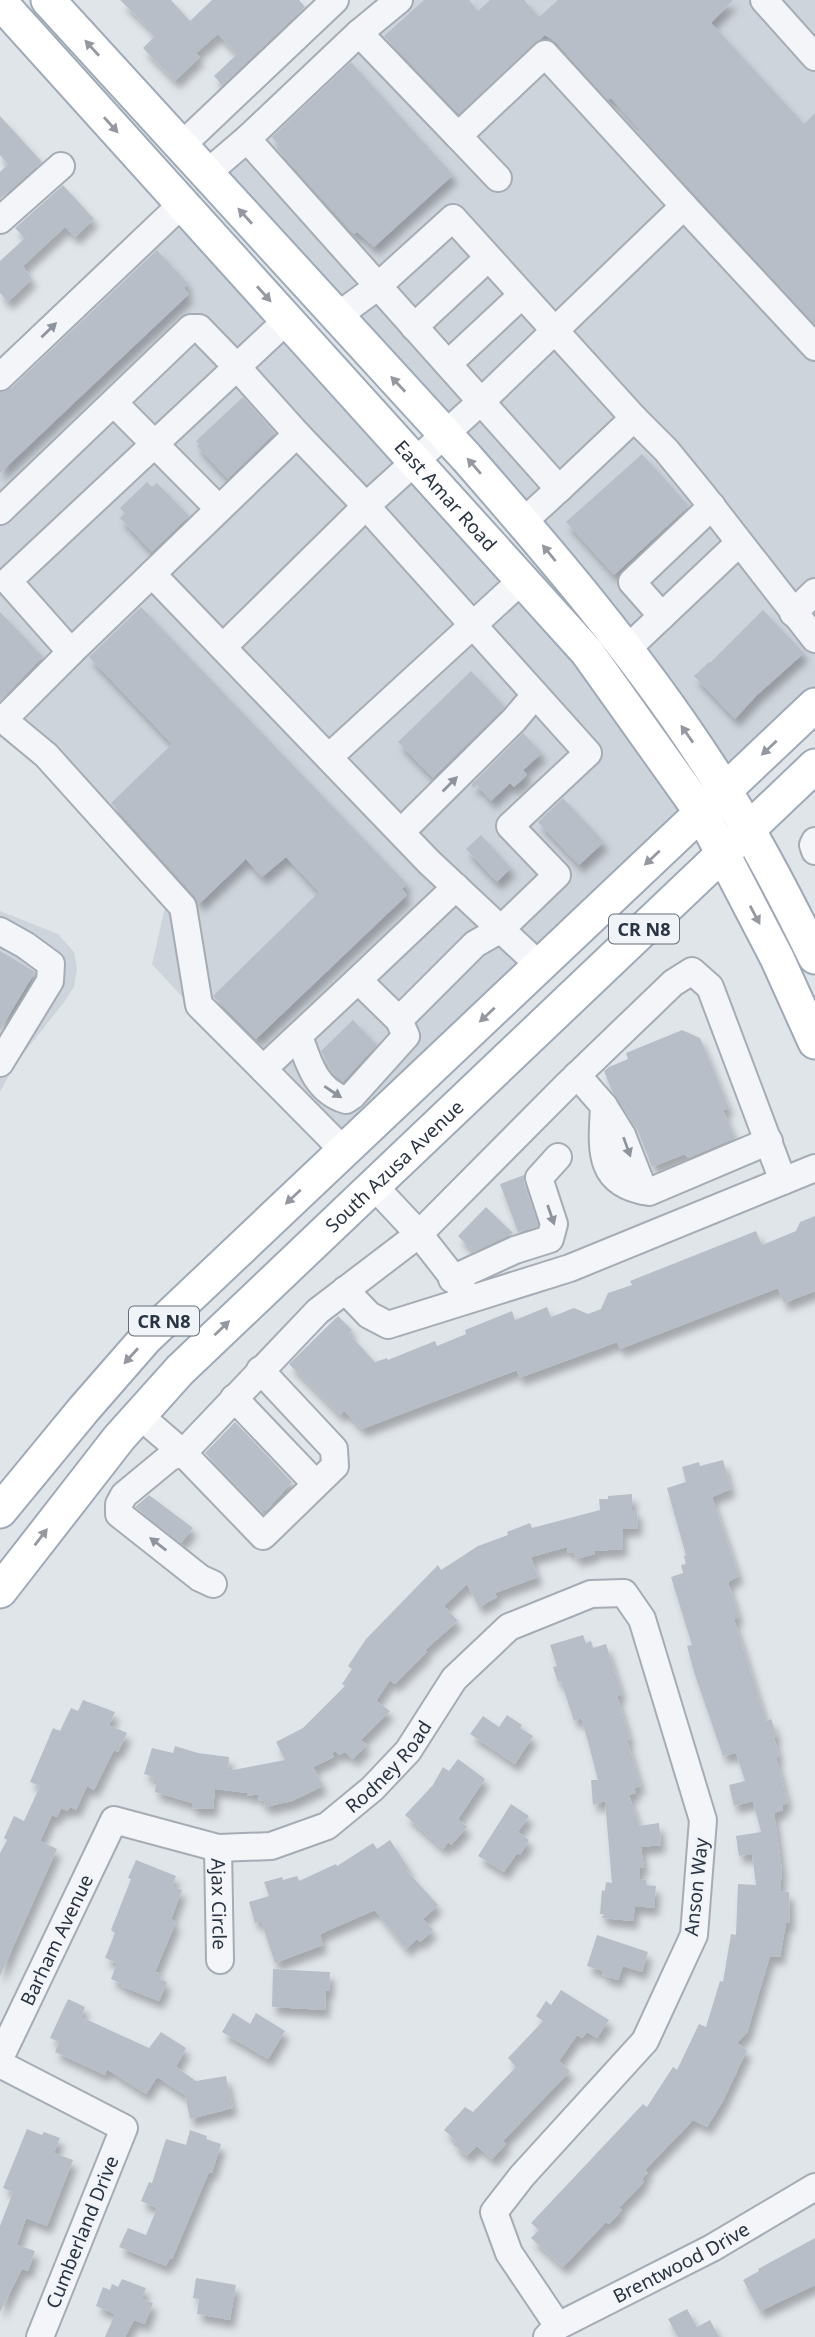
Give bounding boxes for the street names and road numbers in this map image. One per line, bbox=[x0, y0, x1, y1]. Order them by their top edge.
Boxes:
street label: East Amar Road bbox=[389, 434, 503, 557]
road number: CR N8 bbox=[609, 914, 679, 944]
street label: South Azusa Avenue bbox=[320, 1094, 469, 1238]
road number: CR N8 bbox=[129, 1306, 199, 1336]
street label: Rodney Road bbox=[340, 1715, 437, 1819]
street label: Anson Way bbox=[678, 1836, 714, 1937]
street label: Ajax Circle bbox=[205, 1858, 233, 1950]
street label: Barham Avenue bbox=[14, 1870, 99, 2010]
street label: Cumberland Drive bbox=[39, 2152, 125, 2312]
street label: Brentwood Drive bbox=[608, 2216, 754, 2309]

